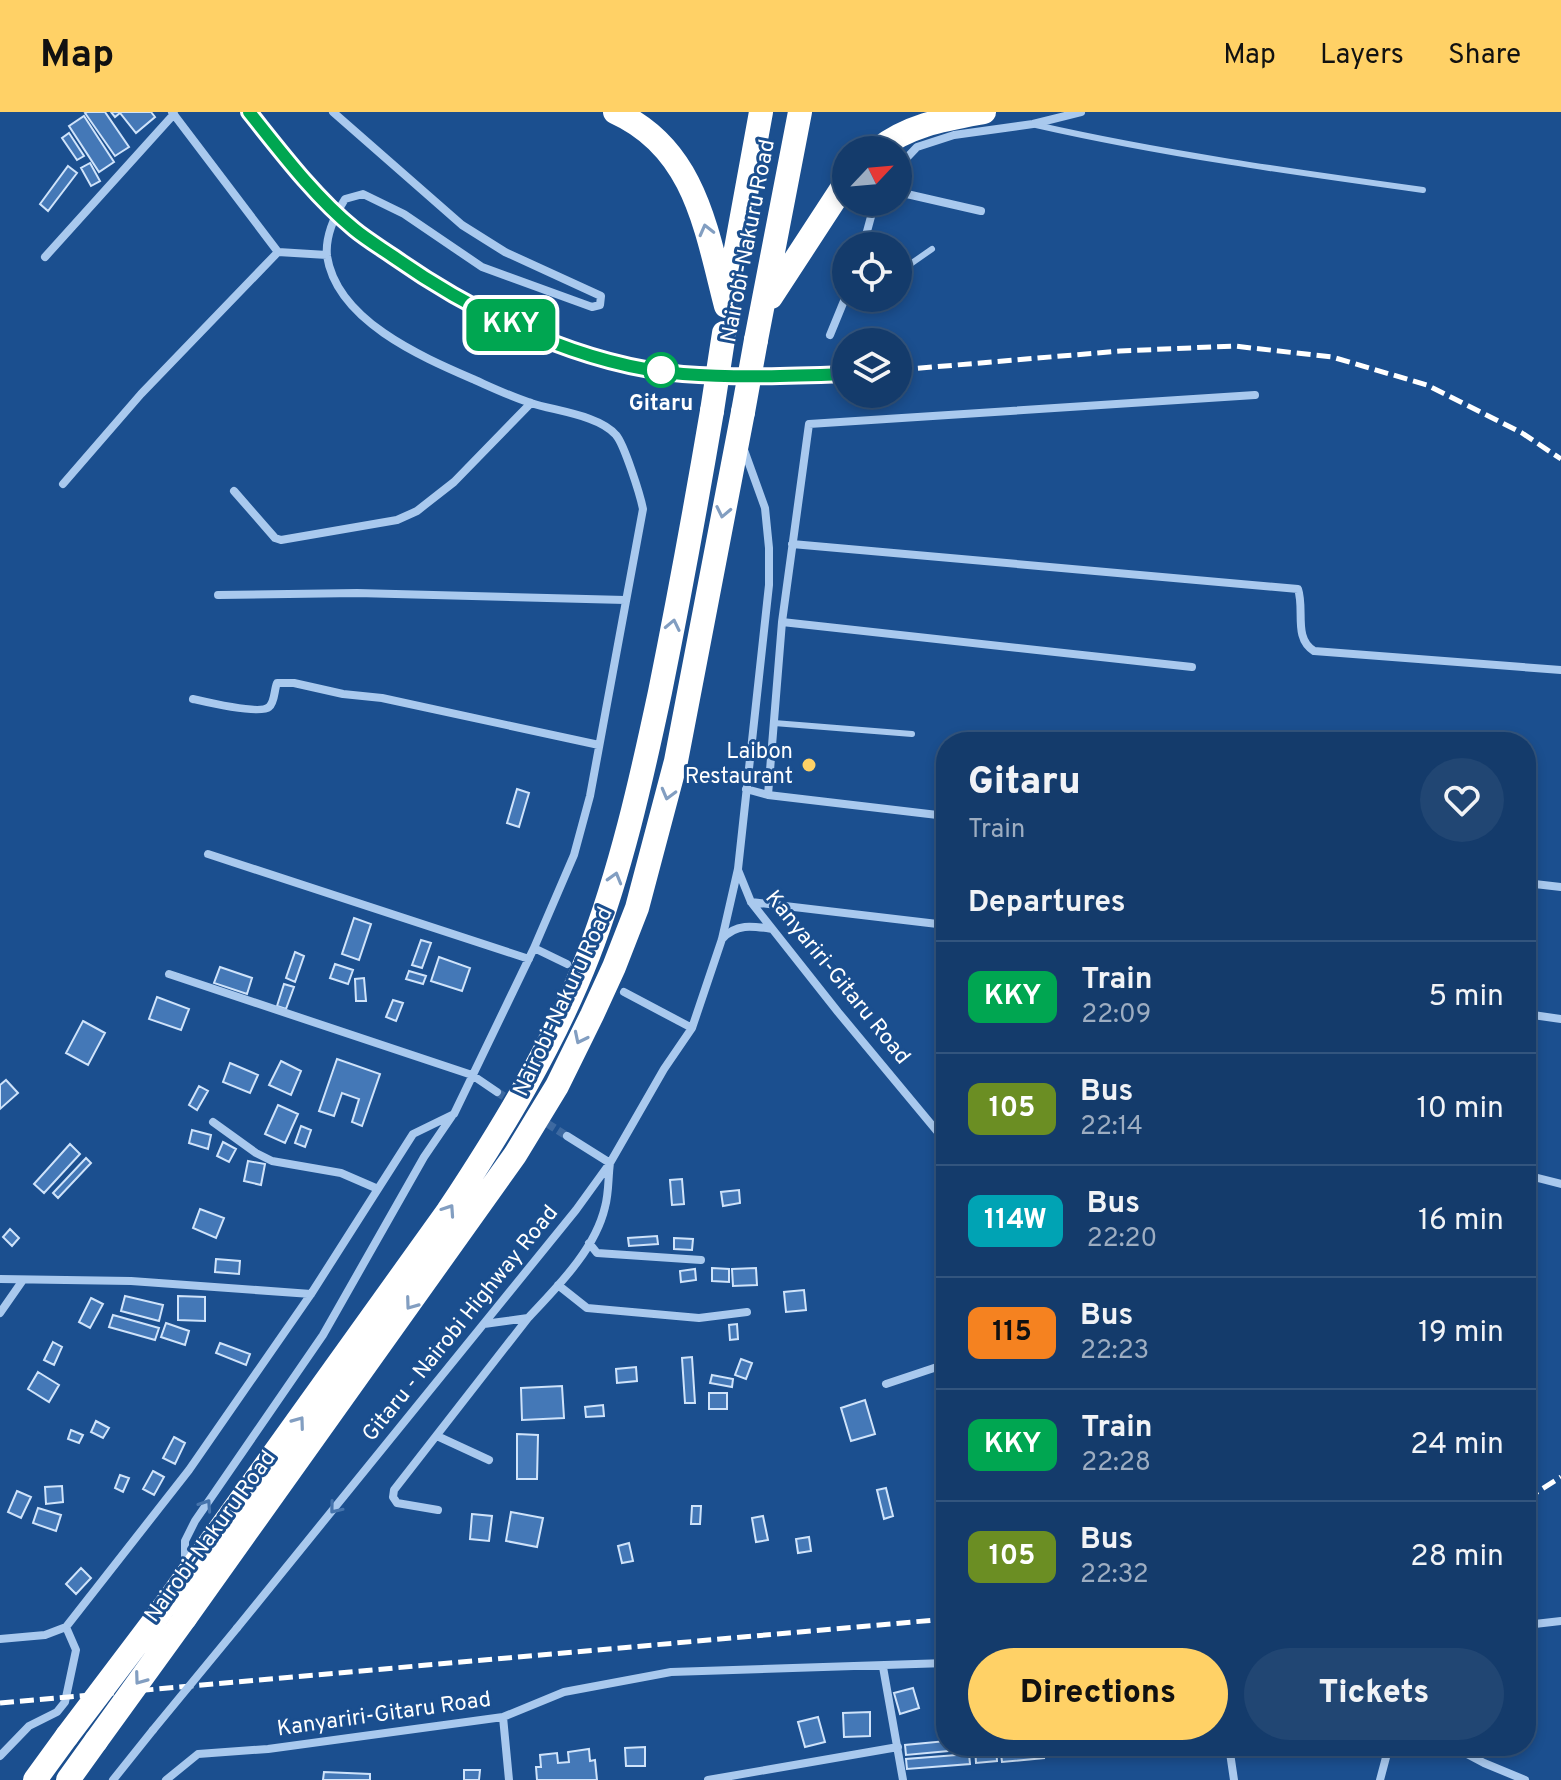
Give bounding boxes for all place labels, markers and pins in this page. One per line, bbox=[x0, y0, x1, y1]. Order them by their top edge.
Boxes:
marker: Gitaru bbox=[644, 353, 678, 387]
place label: Gitaru bbox=[629, 391, 693, 418]
place label: Laibon Restaurant bbox=[685, 739, 793, 791]
marker: Laibon Restaurant bbox=[800, 756, 818, 774]

